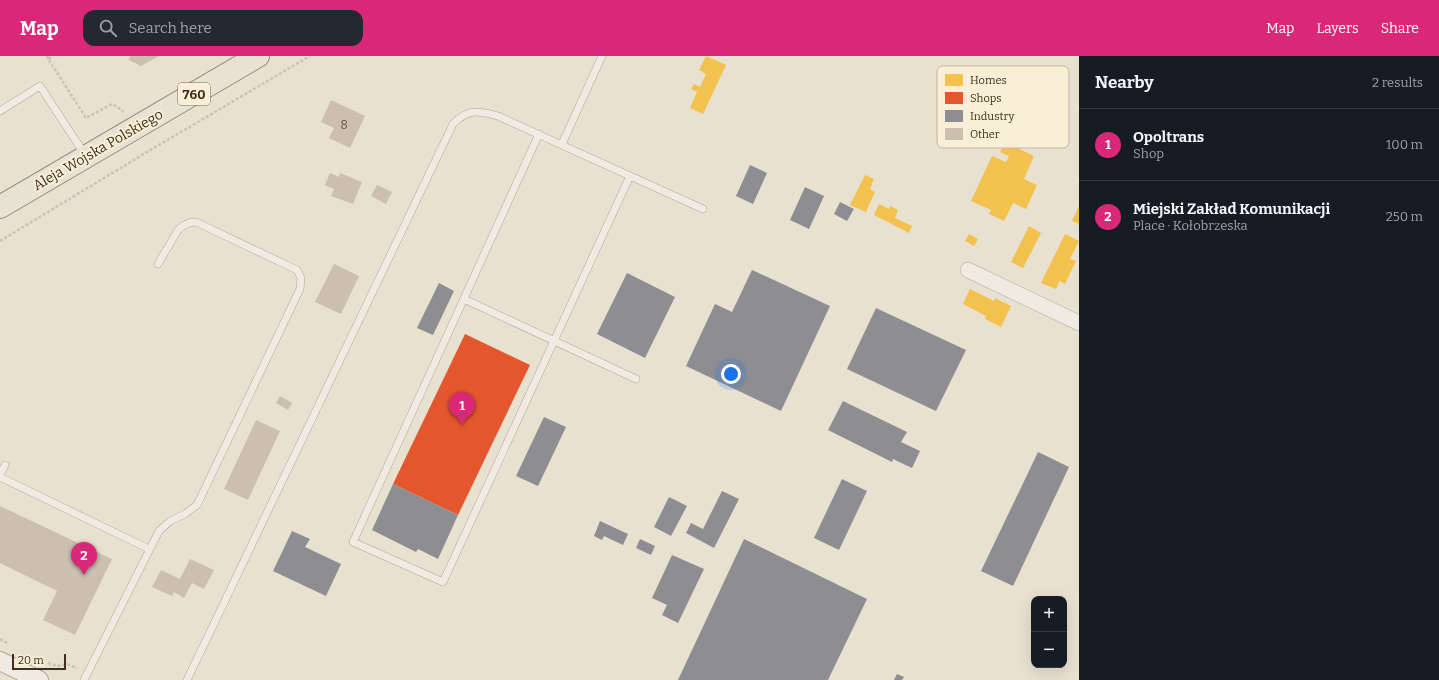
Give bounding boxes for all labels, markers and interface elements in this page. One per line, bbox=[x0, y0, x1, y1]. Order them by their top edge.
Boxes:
search box bbox=[83, 10, 363, 46]
text: Map bbox=[20, 17, 59, 40]
icon: search bbox=[97, 17, 119, 39]
text: Search here bbox=[129, 19, 212, 37]
text: Map bbox=[1266, 20, 1294, 37]
text: Layers bbox=[1316, 20, 1359, 37]
text: Share bbox=[1381, 20, 1419, 37]
legend bbox=[937, 66, 1069, 148]
text: Nearby bbox=[1095, 72, 1154, 93]
text: Homes bbox=[970, 74, 1007, 87]
text: 2 results bbox=[1372, 75, 1423, 90]
road number: 760 bbox=[178, 83, 210, 105]
text: Shops bbox=[970, 92, 1002, 105]
street label: Aleja Wojska Polskiego bbox=[30, 106, 166, 194]
text: Industry bbox=[970, 110, 1014, 123]
house number: 8 bbox=[340, 118, 348, 132]
text: Other bbox=[970, 128, 1000, 141]
text: Opoltrans bbox=[1133, 128, 1204, 146]
text: 1 bbox=[1105, 137, 1111, 152]
text: 100 m bbox=[1386, 137, 1423, 152]
text: Shop bbox=[1133, 146, 1164, 161]
text: Miejski Zakład Komunikacji bbox=[1133, 200, 1330, 218]
text: 2 bbox=[1104, 209, 1112, 224]
text: 250 m bbox=[1386, 209, 1423, 224]
text: Place · Kołobrzeska bbox=[1133, 218, 1248, 233]
your location bbox=[721, 364, 741, 384]
pin: 1 bbox=[449, 392, 475, 425]
pin: 2 bbox=[71, 542, 97, 575]
map controls bbox=[1031, 596, 1067, 668]
button: + bbox=[1031, 596, 1067, 632]
button: − bbox=[1031, 632, 1067, 668]
scale bar bbox=[12, 652, 66, 671]
text: 20 m bbox=[18, 654, 44, 667]

